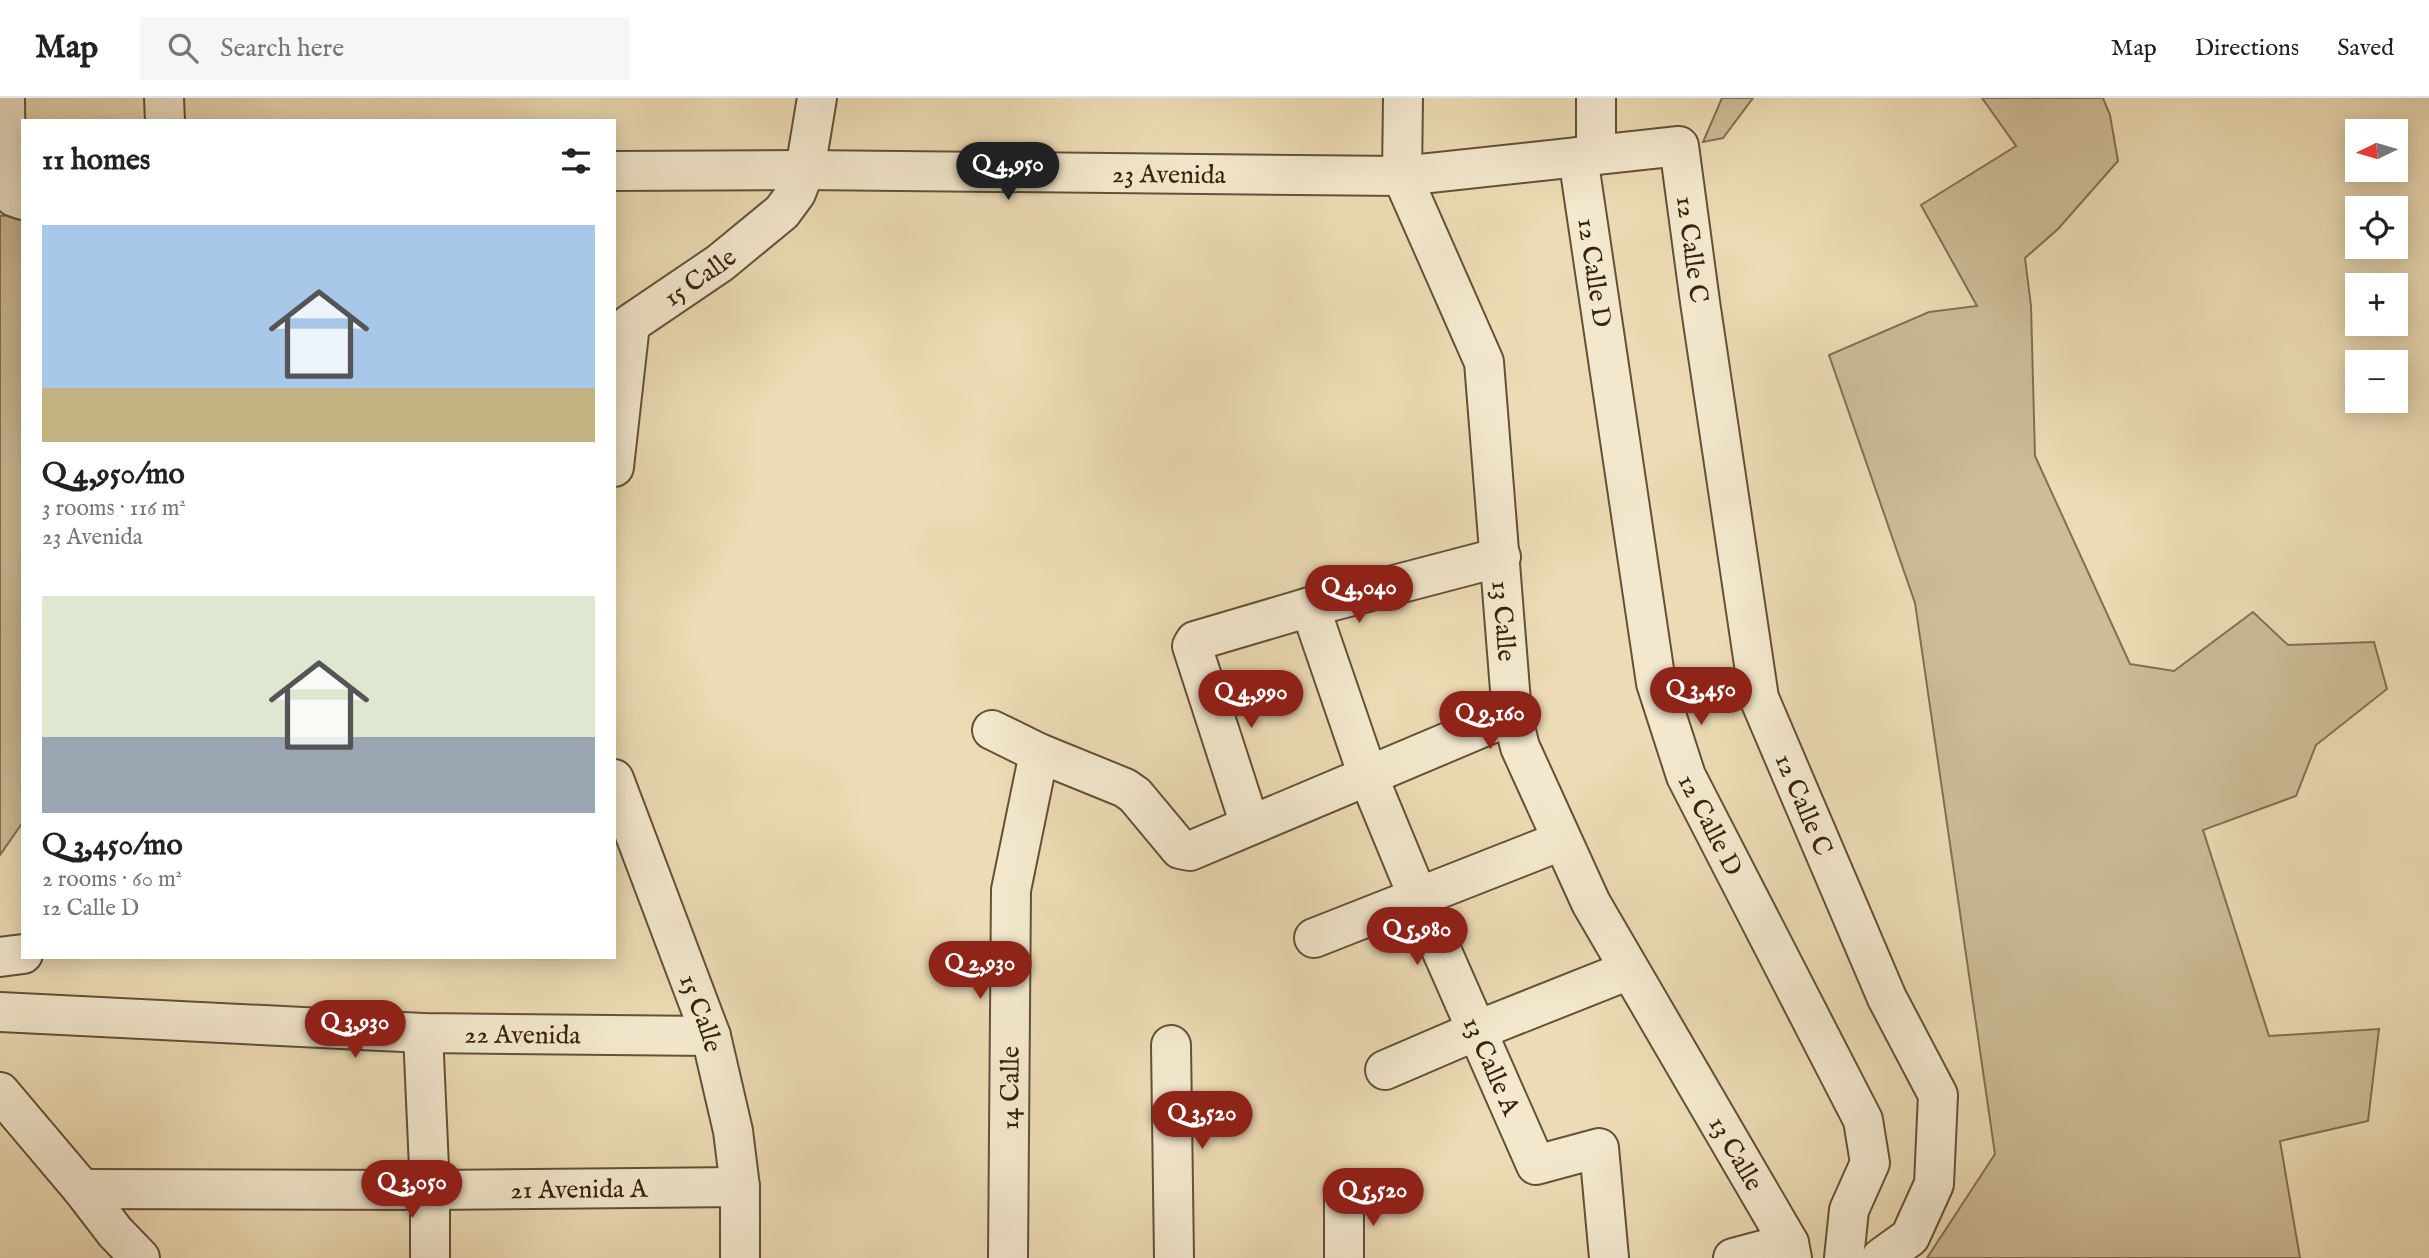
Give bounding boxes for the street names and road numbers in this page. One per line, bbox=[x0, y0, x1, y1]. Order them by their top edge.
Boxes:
street label: 23 Avenida bbox=[1112, 158, 1227, 192]
street label: 12 Calle C bbox=[1668, 194, 1715, 305]
street label: 12 Calle D bbox=[1569, 216, 1618, 330]
street label: 15 Calle bbox=[658, 241, 744, 314]
street label: 13 Calle bbox=[1483, 579, 1523, 663]
street label: 12 Calle C bbox=[1767, 749, 1839, 861]
street label: 12 Calle D bbox=[1670, 769, 1749, 882]
street label: 15 Calle bbox=[671, 970, 729, 1055]
street label: 13 Calle A bbox=[1455, 1012, 1528, 1122]
street label: 22 Avenida bbox=[464, 1018, 582, 1053]
street label: 14 Calle bbox=[994, 1046, 1028, 1130]
street label: 13 Calle bbox=[1701, 1110, 1770, 1197]
street label: 21 Avenida A bbox=[510, 1173, 649, 1207]

